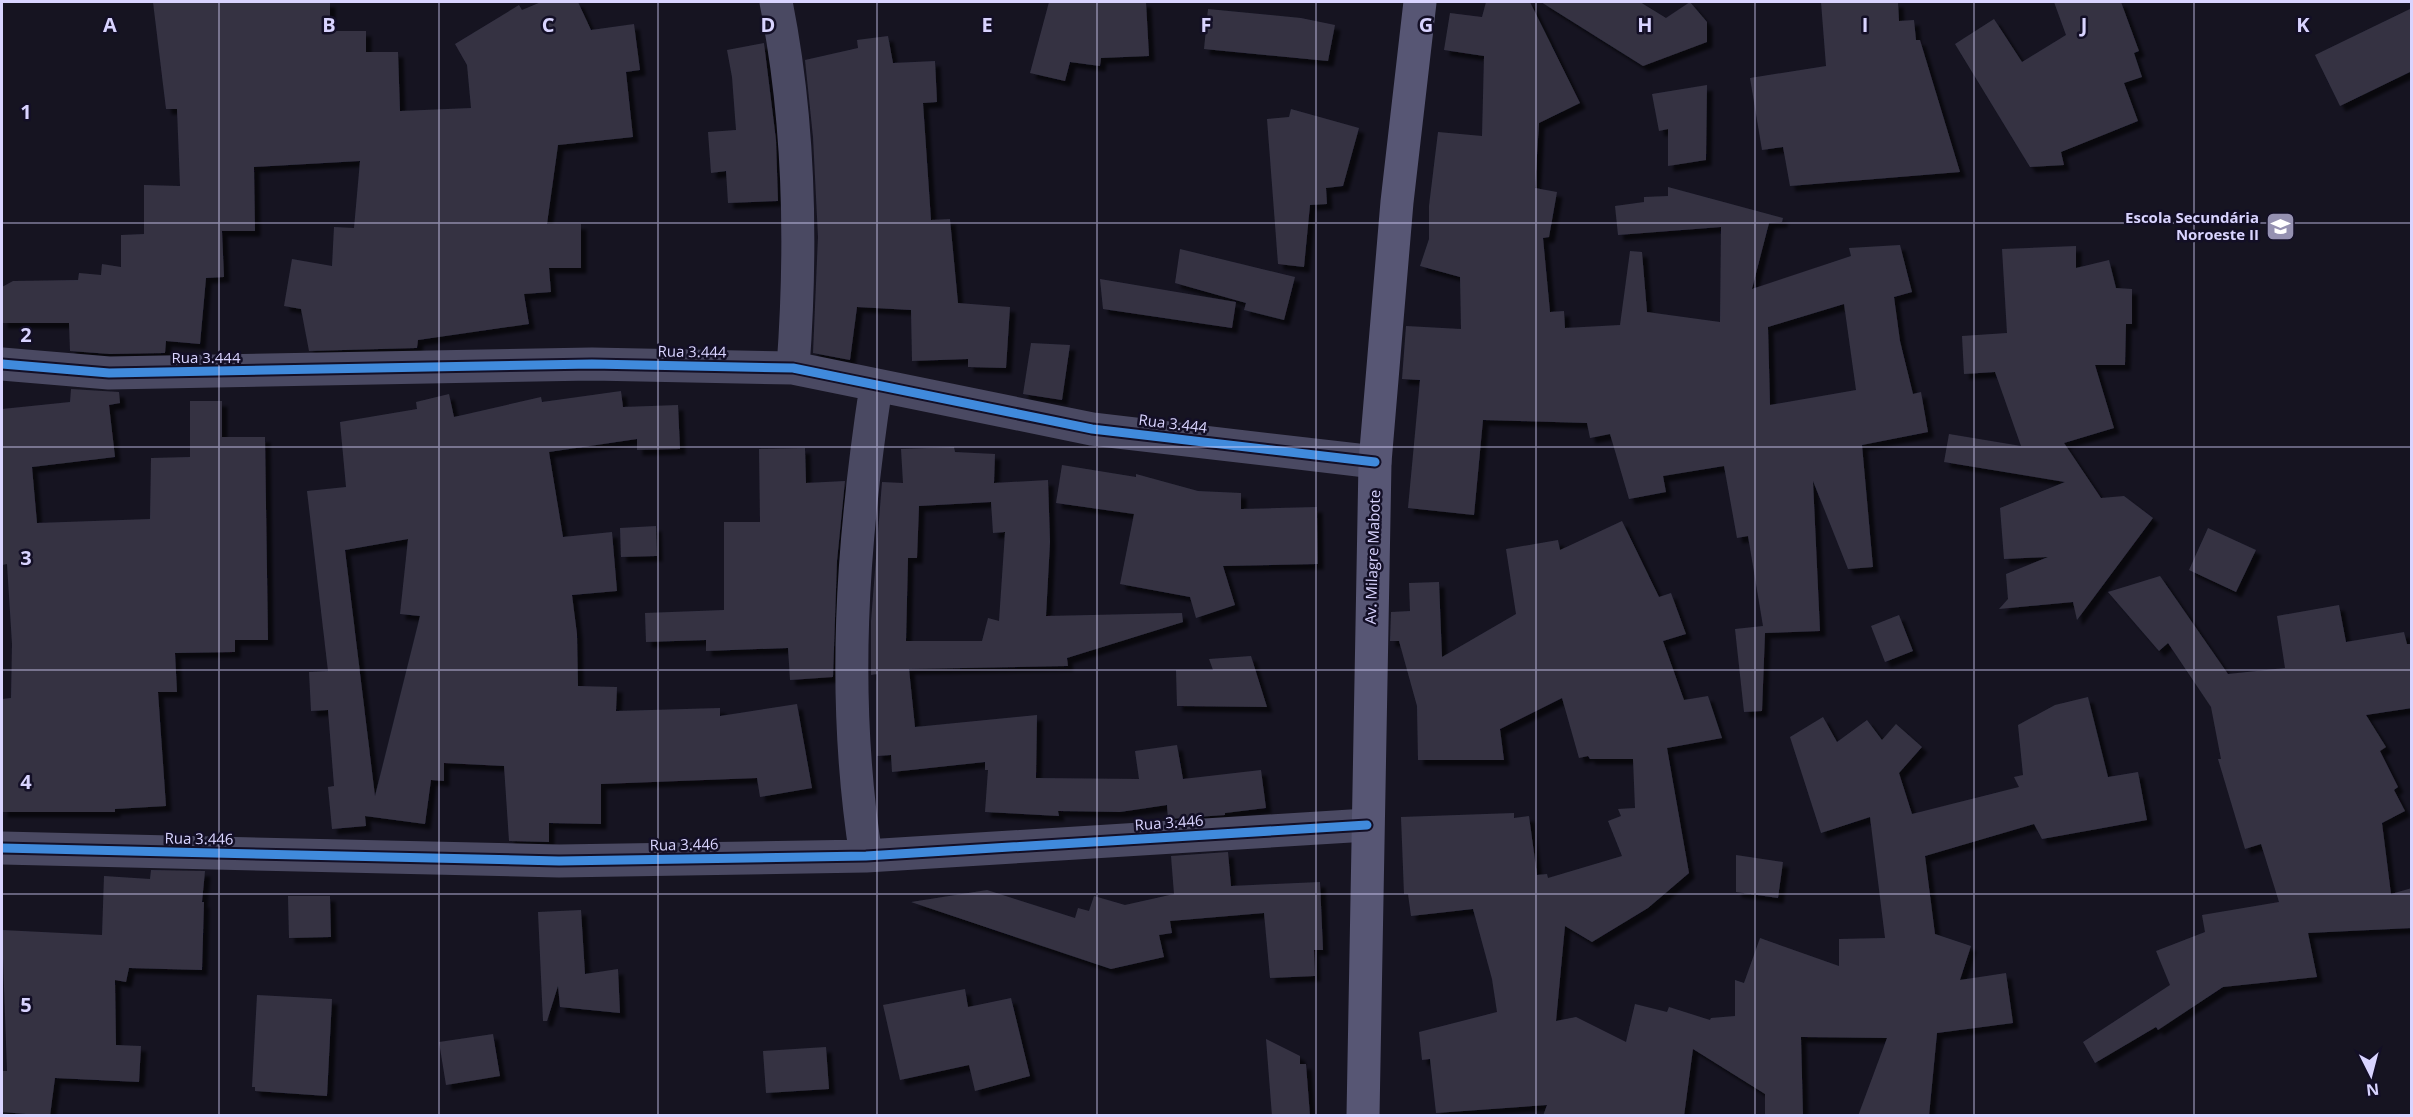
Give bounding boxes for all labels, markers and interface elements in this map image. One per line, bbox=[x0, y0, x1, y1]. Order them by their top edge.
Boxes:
text: A bbox=[103, 11, 117, 38]
text: B bbox=[322, 11, 336, 38]
text: C bbox=[542, 11, 555, 38]
text: D bbox=[761, 11, 775, 38]
text: E bbox=[981, 11, 993, 38]
text: F bbox=[1201, 11, 1211, 38]
text: G bbox=[1419, 11, 1433, 38]
text: H bbox=[1637, 11, 1653, 38]
text: I bbox=[1862, 11, 1868, 38]
text: J bbox=[2079, 11, 2087, 38]
text: K bbox=[2296, 11, 2310, 38]
text: 1 bbox=[20, 98, 32, 125]
place label: Escola Secundária Noroeste II bbox=[2125, 207, 2259, 244]
school or university icon: Escola Secundária Noroeste II bbox=[2264, 210, 2296, 242]
text: 2 bbox=[20, 321, 32, 348]
street label: Rua 3.444 bbox=[657, 340, 727, 362]
street label: Rua 3.444 bbox=[172, 347, 241, 367]
street label: Rua 3.444 bbox=[1138, 409, 1209, 437]
street label: Av. Milagre Mabote bbox=[1360, 489, 1384, 625]
text: 3 bbox=[20, 544, 32, 571]
text: 4 bbox=[20, 768, 32, 795]
street label: Rua 3.446 bbox=[1134, 810, 1204, 834]
street label: Rua 3.446 bbox=[164, 827, 234, 849]
street label: Rua 3.446 bbox=[649, 833, 719, 855]
text: 5 bbox=[20, 991, 32, 1018]
north arrow bbox=[2341, 1045, 2401, 1105]
text: N bbox=[2365, 1078, 2380, 1102]

